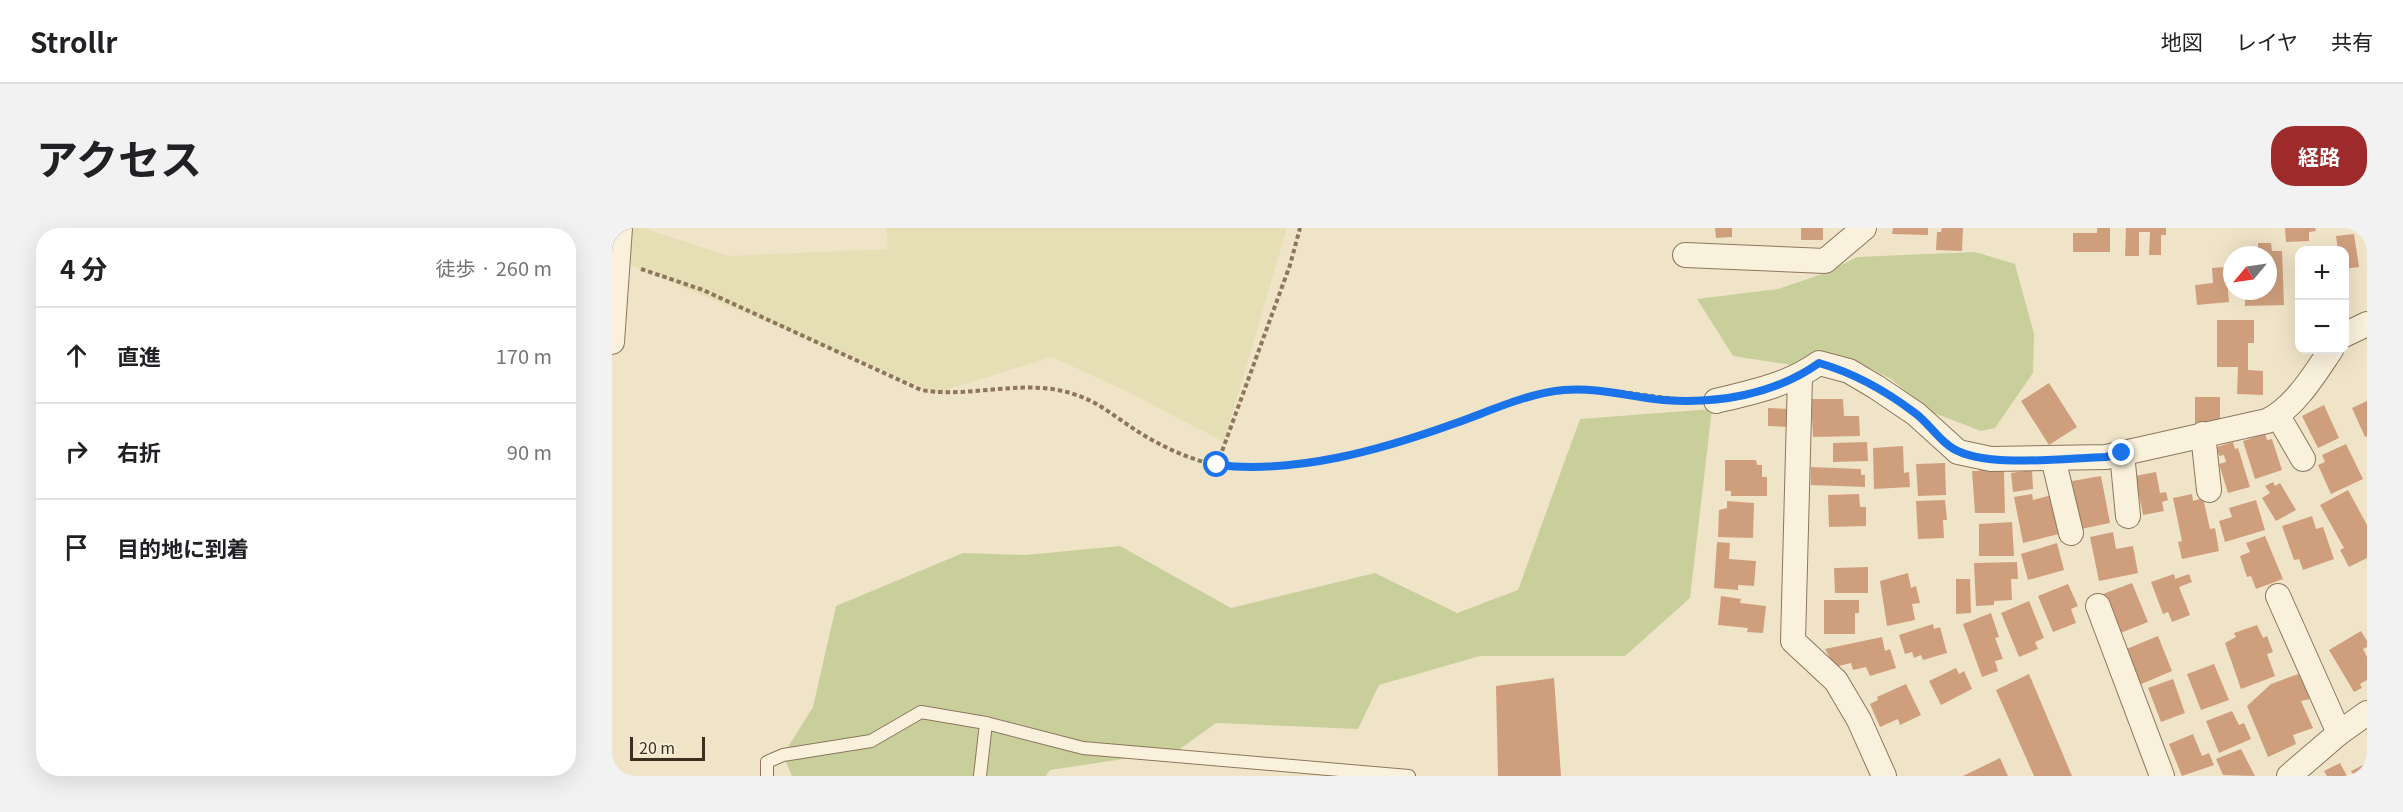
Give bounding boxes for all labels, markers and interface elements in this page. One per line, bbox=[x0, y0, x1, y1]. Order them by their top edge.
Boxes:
text: Strollr bbox=[30, 21, 117, 61]
text: 地図 bbox=[2161, 26, 2203, 56]
text: レイヤ bbox=[2236, 26, 2298, 56]
text: 共有 bbox=[2331, 26, 2373, 56]
text: アクセス bbox=[36, 126, 202, 187]
button: 経路 bbox=[2271, 126, 2367, 186]
north arrow bbox=[2223, 246, 2277, 300]
map controls bbox=[2295, 246, 2349, 354]
button: + bbox=[2295, 246, 2349, 300]
text: 4 分 bbox=[60, 249, 107, 286]
text: 徒歩 · 260 m bbox=[436, 253, 552, 282]
button: − bbox=[2295, 300, 2349, 354]
icon: ahead bbox=[60, 339, 93, 372]
text: 直進 bbox=[117, 339, 161, 371]
text: 170 m bbox=[496, 341, 552, 370]
icon: right bbox=[60, 435, 93, 468]
text: 右折 bbox=[117, 435, 161, 467]
text: 90 m bbox=[507, 437, 552, 466]
route end bbox=[2108, 439, 2134, 465]
route start bbox=[1203, 451, 1229, 477]
icon: arrive bbox=[60, 531, 93, 564]
text: 目的地に到着 bbox=[117, 531, 249, 563]
scale bar bbox=[630, 734, 705, 762]
text: 20 m bbox=[639, 735, 675, 759]

